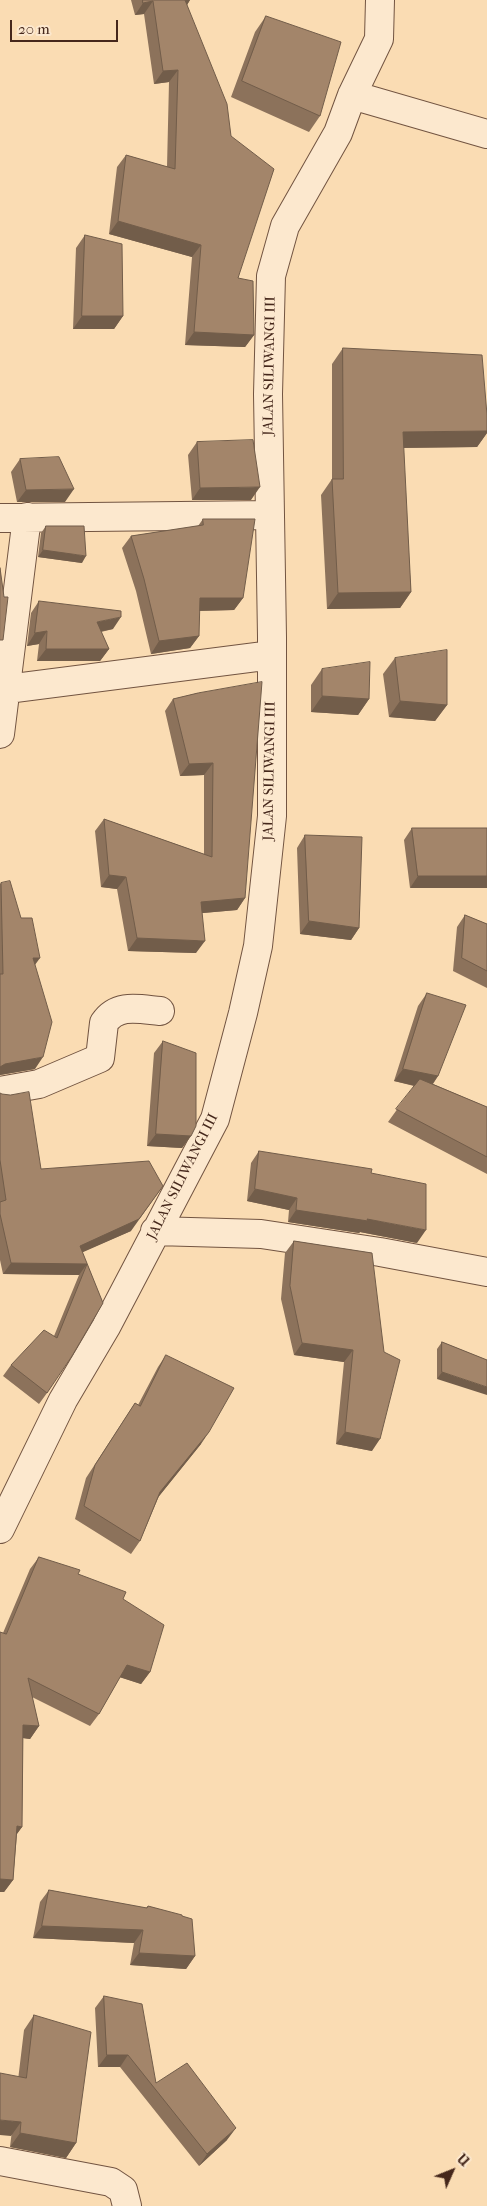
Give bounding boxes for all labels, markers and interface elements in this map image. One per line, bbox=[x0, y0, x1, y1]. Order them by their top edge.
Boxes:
scale bar bbox=[12, 10, 120, 42]
text: 20 m bbox=[18, 20, 50, 38]
street label: JALAN SILIWANGI III bbox=[260, 296, 280, 436]
street label: JALAN SILIWANGI III bbox=[260, 701, 280, 841]
street label: JALAN SILIWANGI III bbox=[144, 1111, 222, 1243]
north arrow bbox=[427, 2146, 477, 2196]
text: U bbox=[453, 2150, 473, 2170]

